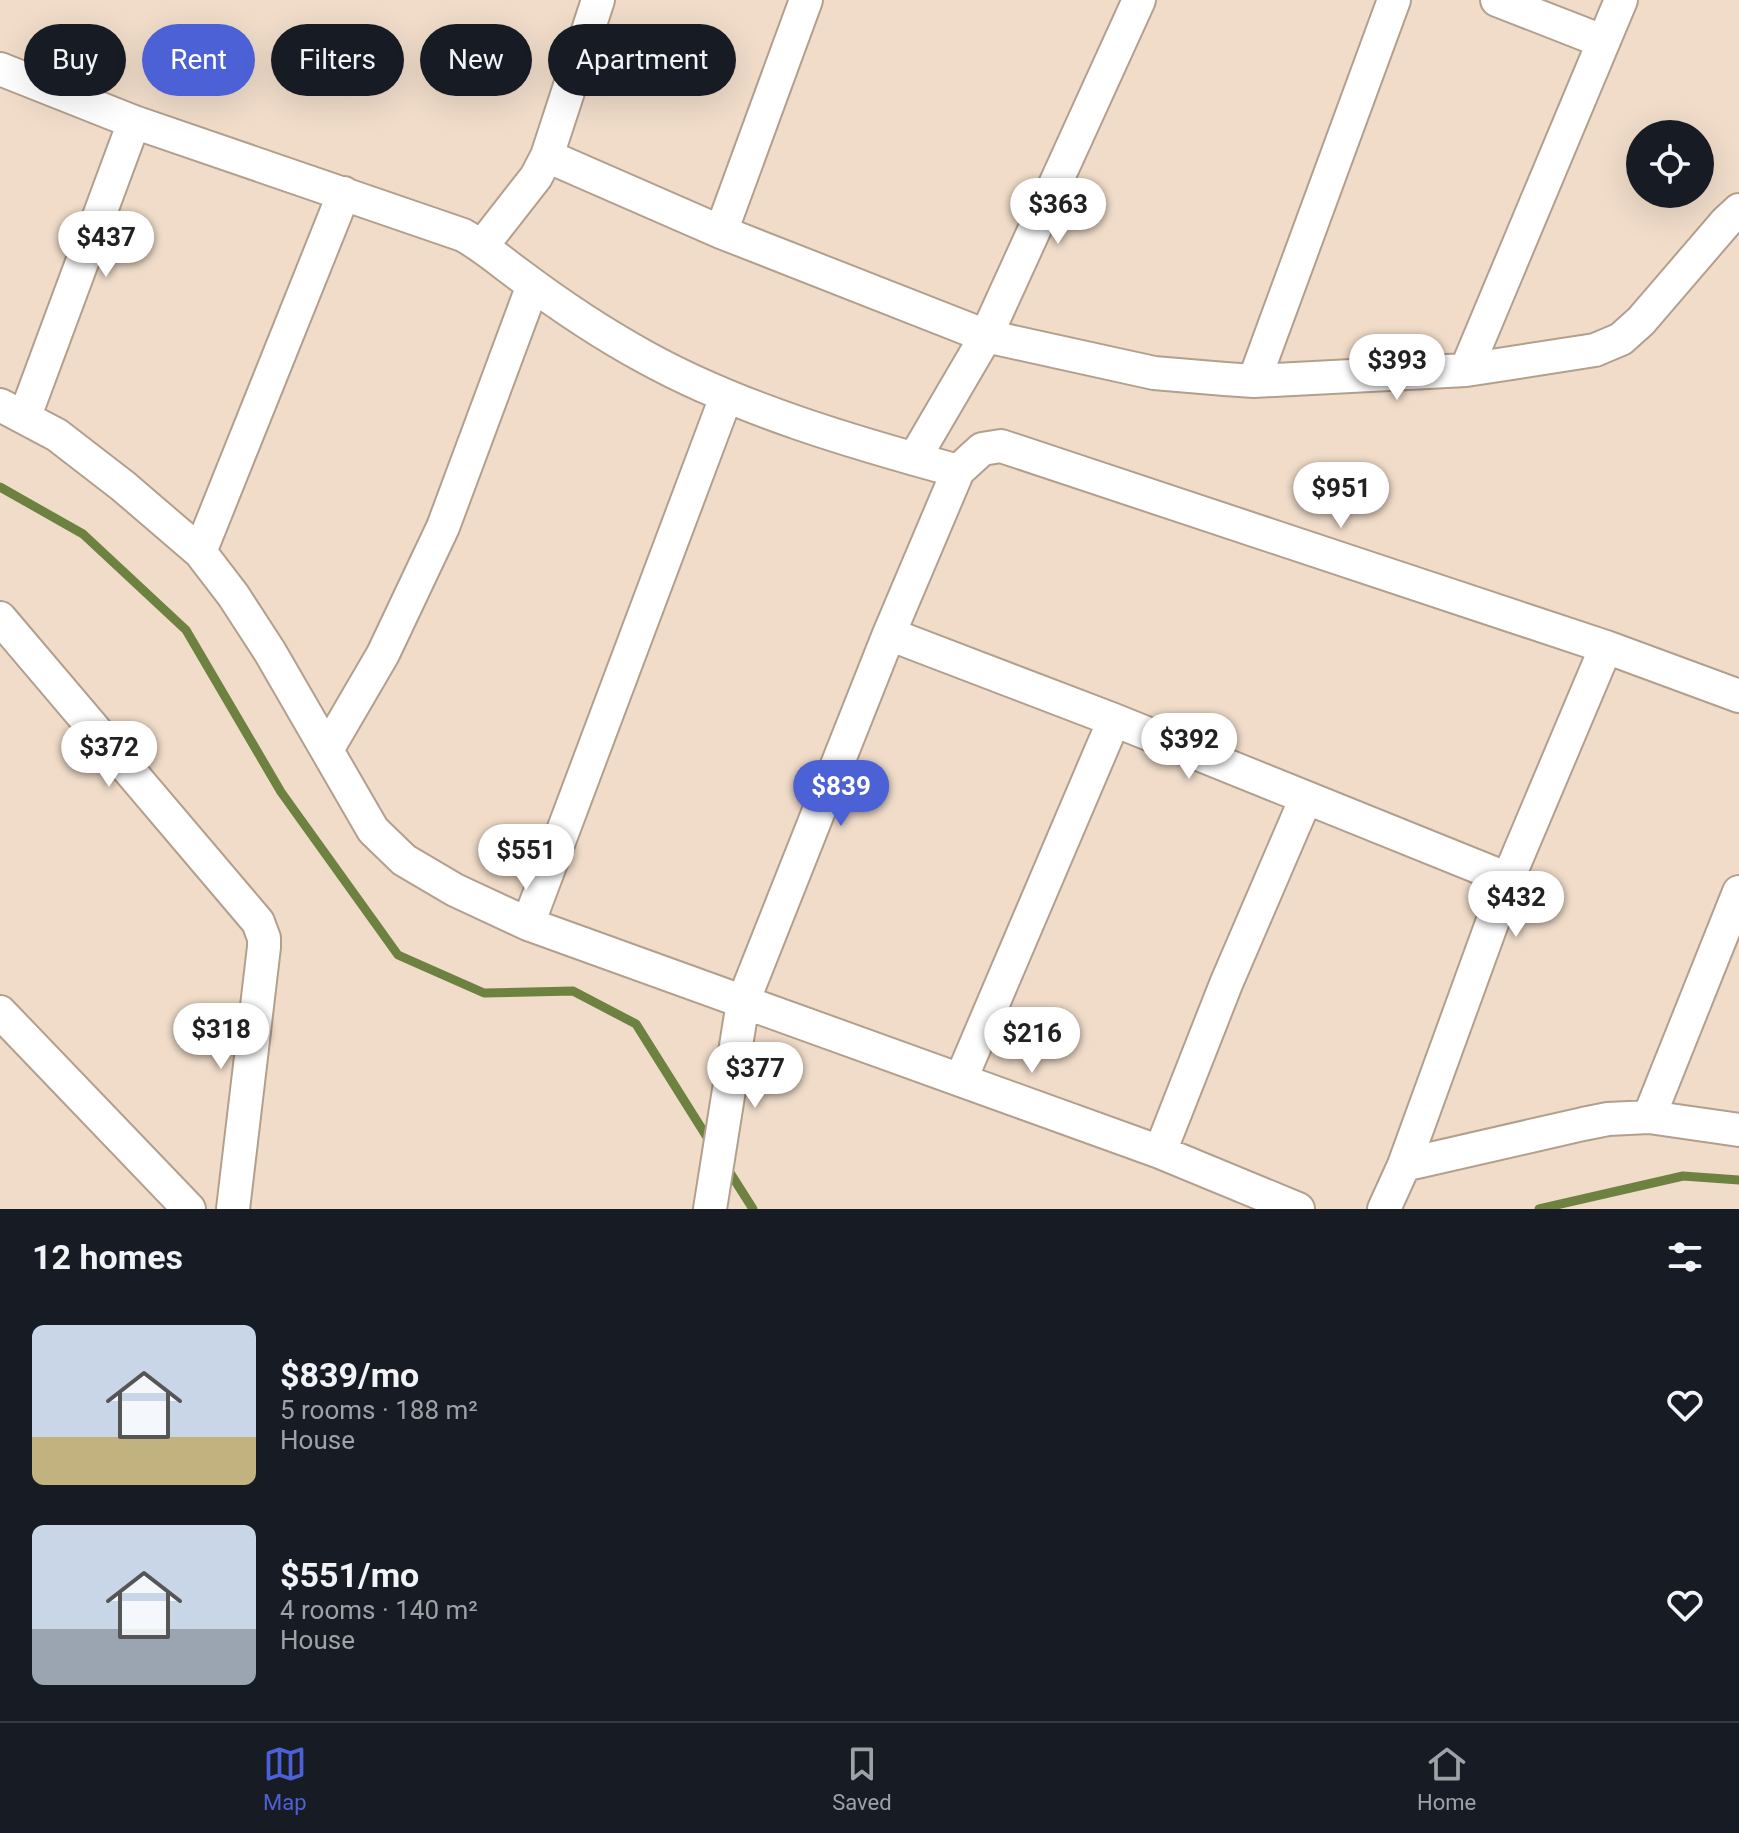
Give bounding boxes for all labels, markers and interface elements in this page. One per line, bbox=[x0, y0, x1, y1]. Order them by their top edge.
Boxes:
chip: Buy bbox=[24, 24, 126, 96]
chip: Rent bbox=[142, 24, 255, 96]
chip: Filters bbox=[271, 24, 404, 96]
chip: New bbox=[420, 24, 532, 96]
chip: Apartment bbox=[548, 24, 736, 96]
map controls bbox=[1626, 120, 1714, 208]
button: locate bbox=[1626, 120, 1714, 208]
pin: $363 bbox=[1011, 178, 1105, 246]
text: $363 bbox=[1028, 189, 1088, 219]
pin: $437 bbox=[59, 211, 153, 279]
text: $437 bbox=[76, 222, 136, 252]
pin: $393 bbox=[1350, 334, 1444, 402]
text: $393 bbox=[1367, 345, 1427, 375]
pin: $951 bbox=[1294, 462, 1388, 530]
text: $951 bbox=[1311, 473, 1371, 503]
pin: $392 bbox=[1142, 713, 1236, 781]
pin: $372 bbox=[62, 721, 156, 789]
text: $392 bbox=[1159, 724, 1219, 754]
text: $372 bbox=[79, 732, 139, 762]
pin: $839 bbox=[794, 760, 888, 828]
text: $839 bbox=[811, 771, 871, 801]
pin: $551 bbox=[479, 824, 573, 892]
text: $551 bbox=[496, 835, 556, 865]
pin: $432 bbox=[1469, 871, 1563, 939]
text: $432 bbox=[1486, 882, 1546, 912]
pin: $318 bbox=[174, 1003, 268, 1071]
pin: $216 bbox=[985, 1007, 1079, 1075]
text: $318 bbox=[191, 1014, 251, 1044]
text: $216 bbox=[1002, 1018, 1062, 1048]
pin: $377 bbox=[708, 1042, 802, 1110]
text: $377 bbox=[725, 1053, 785, 1083]
icon: filters bbox=[1663, 1235, 1707, 1279]
text: 12 homes bbox=[32, 1237, 183, 1277]
text: $839/mo bbox=[280, 1355, 419, 1395]
icon: home bbox=[96, 1357, 192, 1453]
icon: heart bbox=[1663, 1383, 1707, 1427]
text: 5 rooms · 188 m² bbox=[280, 1395, 478, 1425]
text: House bbox=[280, 1425, 355, 1455]
text: $551/mo bbox=[280, 1555, 419, 1595]
icon: home bbox=[96, 1557, 192, 1653]
icon: heart bbox=[1663, 1583, 1707, 1627]
text: 4 rooms · 140 m² bbox=[280, 1595, 478, 1625]
text: House bbox=[280, 1625, 355, 1655]
tab: Map bbox=[263, 1742, 307, 1815]
tab: Saved bbox=[832, 1742, 892, 1815]
tab: Home bbox=[1417, 1742, 1476, 1815]

